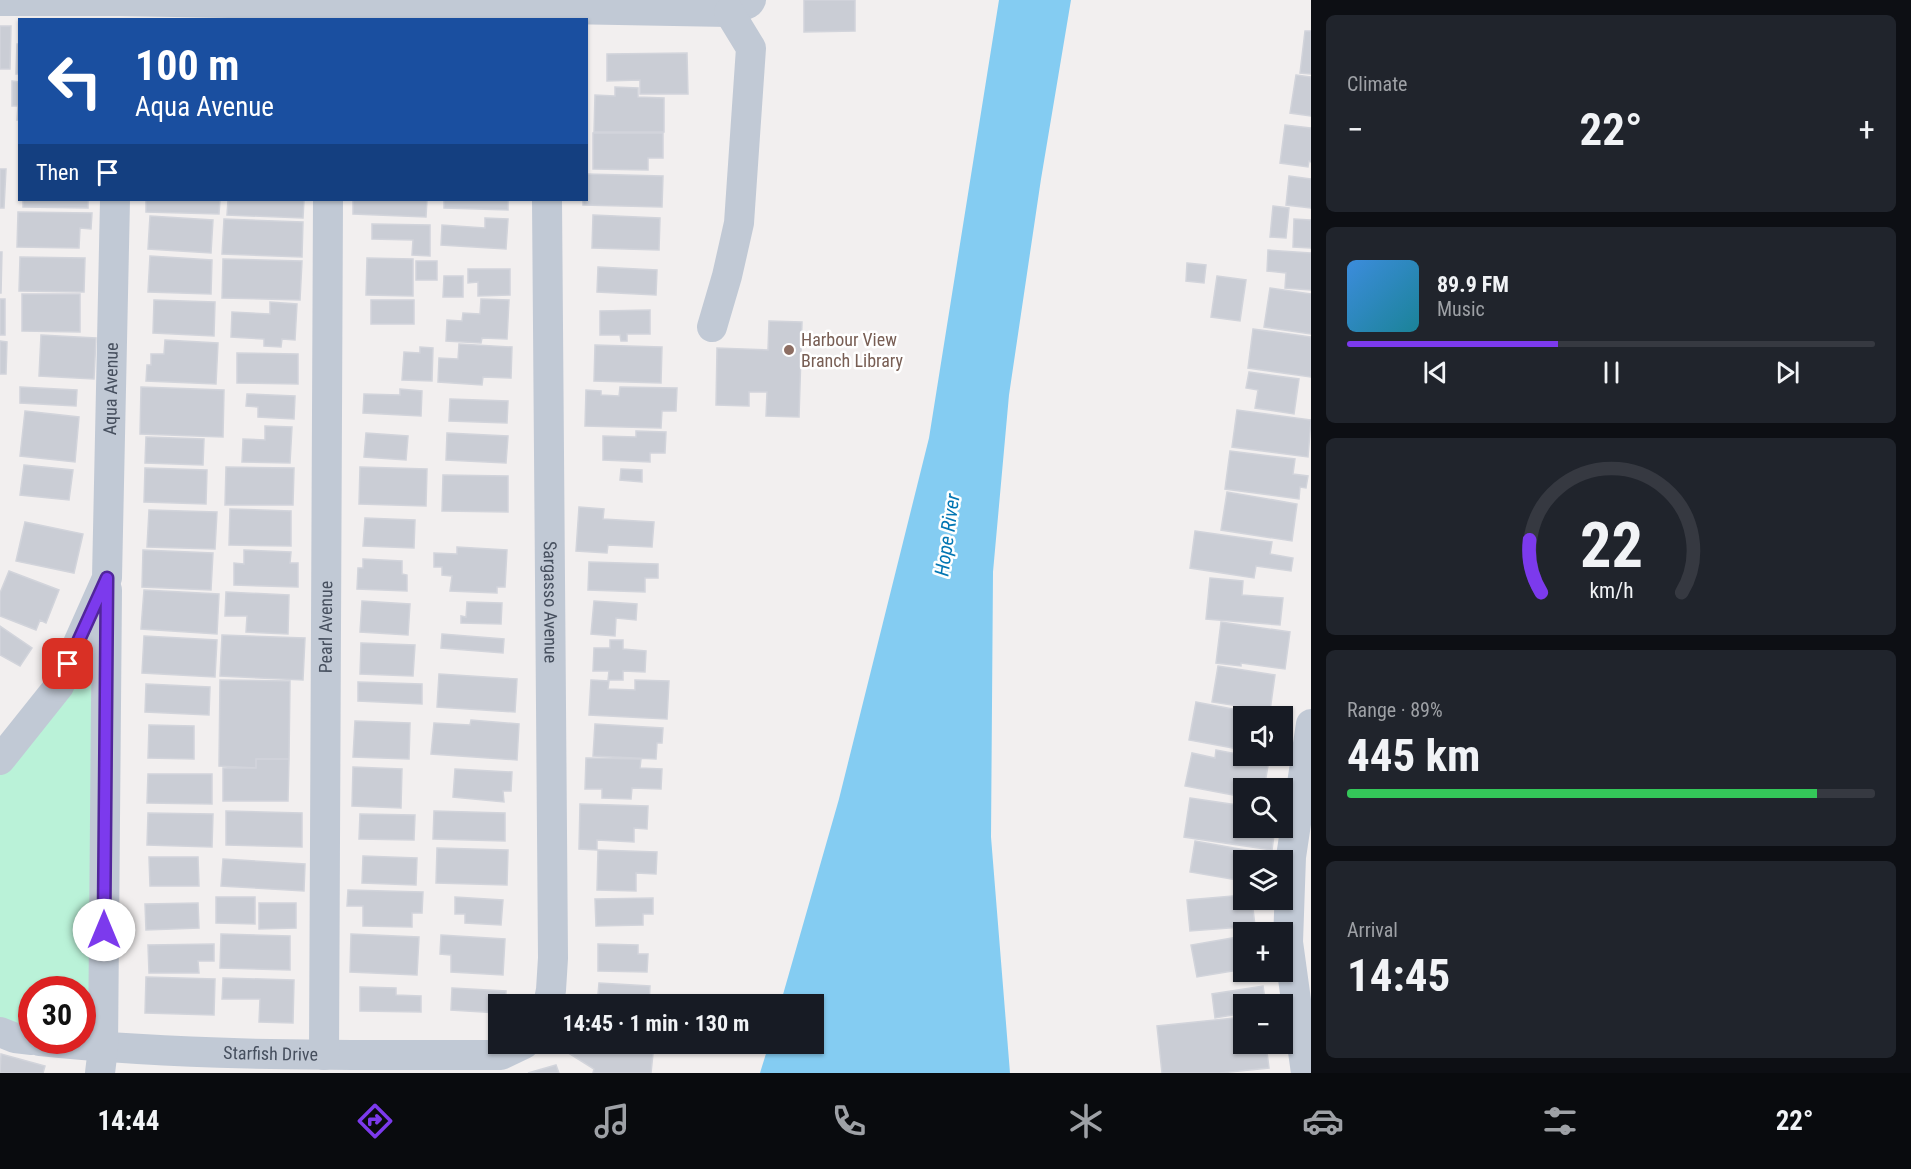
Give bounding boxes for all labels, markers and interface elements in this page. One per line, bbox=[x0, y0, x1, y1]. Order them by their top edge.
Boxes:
text: 100 m bbox=[135, 41, 240, 90]
icon: left bbox=[36, 42, 114, 120]
text: Climate bbox=[1347, 72, 1407, 96]
text: Aqua Avenue bbox=[135, 91, 274, 123]
text: 22° bbox=[1580, 103, 1643, 156]
text: − bbox=[1347, 110, 1364, 149]
text: + bbox=[1859, 110, 1875, 149]
icon: arrive bbox=[91, 156, 124, 189]
text: Then bbox=[36, 160, 79, 185]
text: 89.9 FM bbox=[1437, 272, 1509, 297]
text: Music bbox=[1437, 297, 1485, 321]
place label: Harbour View Branch Library bbox=[801, 329, 903, 371]
street label: Aqua Avenue bbox=[99, 342, 122, 435]
marker: Harbour View Branch Library bbox=[782, 343, 796, 357]
icon: previous bbox=[1419, 356, 1452, 389]
icon: pause bbox=[1595, 356, 1628, 389]
icon: next bbox=[1771, 356, 1804, 389]
water label: Hope River bbox=[929, 491, 965, 578]
text: 22 bbox=[1579, 510, 1643, 583]
street label: Sargasso Avenue bbox=[540, 541, 562, 663]
text: km/h bbox=[1589, 579, 1633, 604]
street label: Pearl Avenue bbox=[315, 581, 336, 673]
pin bbox=[42, 638, 93, 689]
icon: arrive bbox=[51, 647, 84, 680]
text: Range · 89% bbox=[1347, 698, 1443, 722]
map controls bbox=[1233, 706, 1293, 1054]
button: sound bbox=[1233, 706, 1293, 766]
text: 445 km bbox=[1347, 729, 1480, 782]
button: search bbox=[1233, 778, 1293, 838]
button: layers bbox=[1233, 850, 1293, 910]
position arrow bbox=[72, 898, 136, 962]
text: Arrival bbox=[1347, 918, 1398, 942]
button: + bbox=[1233, 922, 1293, 982]
text: 14:45 bbox=[1347, 949, 1450, 1002]
speed limit sign: 30 bbox=[18, 976, 96, 1054]
button: − bbox=[1233, 994, 1293, 1054]
text: 14:45 · 1 min · 130 m bbox=[563, 1011, 749, 1036]
street label: Starfish Drive bbox=[223, 1042, 318, 1065]
icon: directions bbox=[354, 1100, 396, 1142]
icon: music bbox=[591, 1100, 633, 1142]
icon: phone bbox=[828, 1100, 870, 1142]
icon: climate bbox=[1065, 1100, 1107, 1142]
icon: car bbox=[1302, 1100, 1344, 1142]
icon: filters bbox=[1539, 1100, 1581, 1142]
text: 14:44 bbox=[97, 1105, 159, 1137]
text: 22° bbox=[1776, 1105, 1813, 1137]

